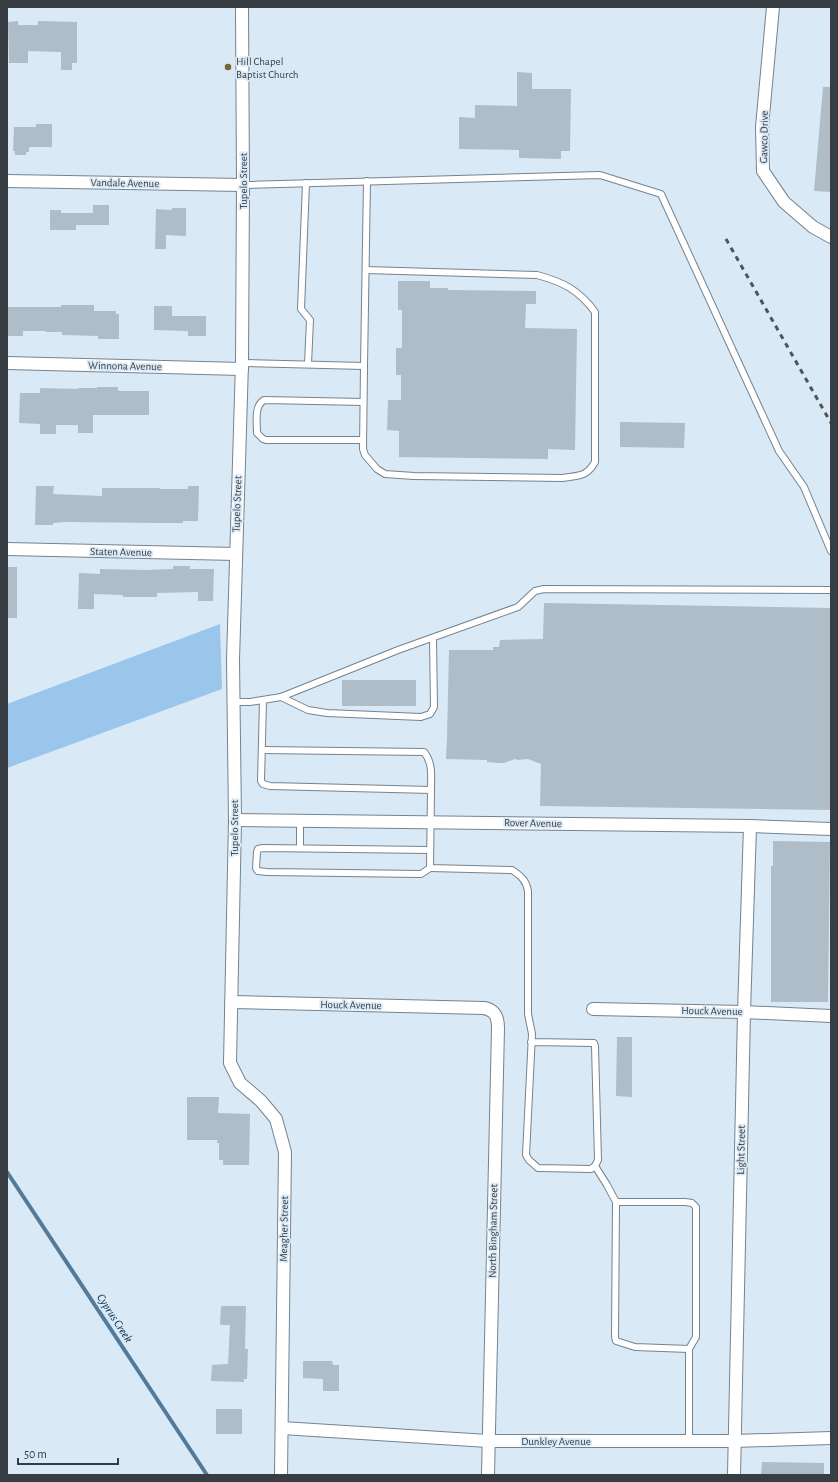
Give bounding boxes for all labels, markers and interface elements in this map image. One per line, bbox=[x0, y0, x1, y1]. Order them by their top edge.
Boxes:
place label: Hill Chapel Baptist Church bbox=[236, 56, 299, 80]
marker: Hill Chapel Baptist Church bbox=[223, 62, 233, 72]
street label: Gawco Drive bbox=[758, 110, 770, 164]
street label: Tupelo Street bbox=[238, 152, 249, 209]
street label: Vandale Avenue bbox=[91, 177, 159, 189]
street label: Winnona Avenue bbox=[88, 360, 162, 372]
street label: Tupelo Street bbox=[231, 475, 244, 533]
street label: Staten Avenue bbox=[90, 546, 152, 558]
street label: Tupelo Street bbox=[229, 799, 240, 856]
street label: Rover Avenue bbox=[504, 817, 562, 829]
street label: Houck Avenue bbox=[320, 999, 382, 1011]
street label: Houck Avenue bbox=[681, 1005, 743, 1017]
street label: Light Street bbox=[735, 1125, 747, 1175]
street label: North Bingham Street bbox=[487, 1183, 499, 1278]
street label: Meagher Street bbox=[278, 1195, 290, 1262]
water label: Cyprus Creek bbox=[94, 1291, 135, 1345]
street label: Dunkley Avenue bbox=[521, 1436, 591, 1447]
scale bar bbox=[18, 1440, 118, 1466]
text: 50 m bbox=[24, 1448, 47, 1460]

